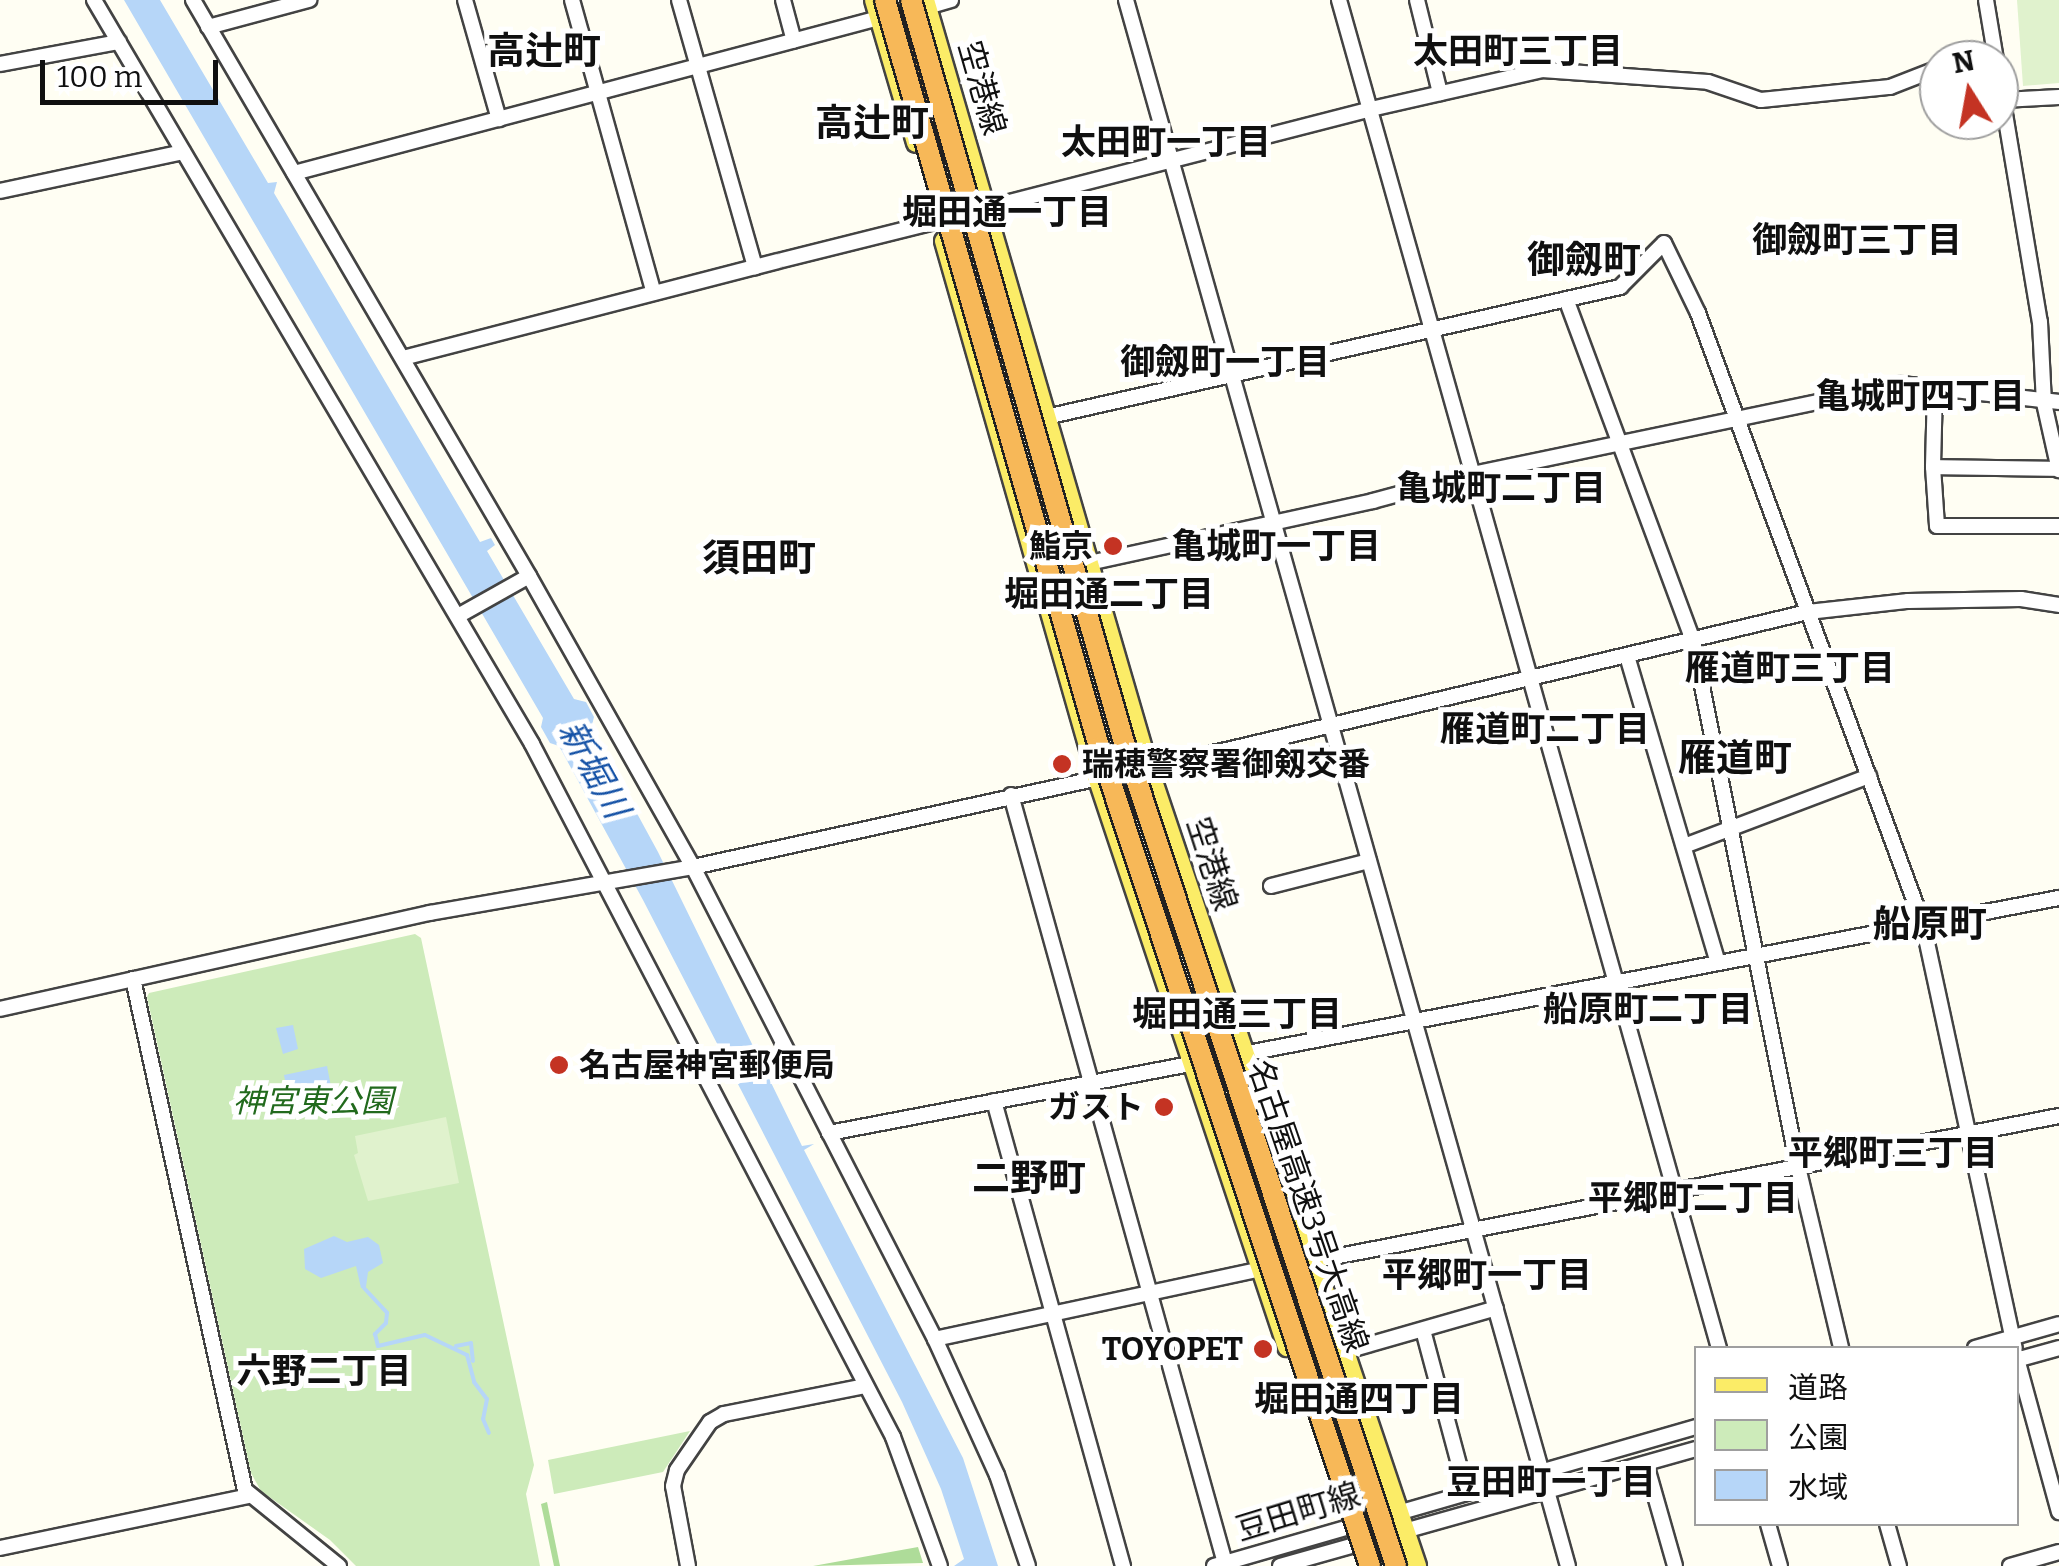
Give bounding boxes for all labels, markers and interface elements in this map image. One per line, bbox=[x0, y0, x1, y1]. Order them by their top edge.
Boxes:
district label: 高辻町 bbox=[487, 29, 601, 75]
district label: 太田町三丁目 bbox=[1413, 30, 1623, 72]
street label: 空港線 bbox=[950, 37, 1014, 139]
scale bar bbox=[45, 40, 222, 102]
north arrow bbox=[1919, 40, 2019, 140]
text: N bbox=[1950, 44, 1977, 80]
text: 100 m bbox=[57, 59, 142, 95]
district label: 高辻町 bbox=[815, 101, 929, 147]
district label: 太田町一丁目 bbox=[1061, 121, 1271, 163]
district label: 堀田通一丁目 bbox=[902, 191, 1112, 233]
district label: 御劔町三丁目 bbox=[1752, 219, 1962, 261]
district label: 御劔町 bbox=[1527, 238, 1641, 284]
district label: 御劔町一丁目 bbox=[1120, 341, 1330, 383]
district label: 亀城町四丁目 bbox=[1815, 375, 2025, 417]
district label: 亀城町二丁目 bbox=[1396, 467, 1606, 509]
district label: 亀城町一丁目 bbox=[1171, 525, 1381, 567]
place label: 鮨京 bbox=[1029, 527, 1093, 565]
marker: 鮨京 bbox=[1102, 535, 1124, 557]
district label: 須田町 bbox=[702, 536, 816, 582]
district label: 堀田通二丁目 bbox=[1004, 573, 1214, 615]
district label: 雁道町三丁目 bbox=[1685, 647, 1895, 689]
district label: 雁道町二丁目 bbox=[1440, 708, 1650, 750]
water label: 新堀川 bbox=[550, 713, 638, 825]
district label: 雁道町 bbox=[1678, 736, 1792, 782]
place label: 瑞穂警察署御剱交番 bbox=[1082, 745, 1370, 783]
marker: 瑞穂警察署御剱交番 bbox=[1051, 753, 1073, 775]
street label: 空港線 bbox=[1179, 812, 1245, 916]
district label: 船原町 bbox=[1873, 902, 1987, 948]
district label: 船原町二丁目 bbox=[1543, 988, 1753, 1030]
district label: 堀田通三丁目 bbox=[1132, 993, 1342, 1035]
place label: 名古屋神宮郵便局 bbox=[579, 1046, 835, 1084]
marker: 名古屋神宮郵便局 bbox=[548, 1054, 570, 1076]
street label: 名古屋高速3号大高線 bbox=[1240, 1055, 1376, 1357]
park label: 神宮東公園 bbox=[233, 1082, 393, 1120]
place label: ガスト bbox=[1048, 1088, 1144, 1126]
marker: ガスト bbox=[1153, 1096, 1175, 1118]
district label: 平郷町三丁目 bbox=[1788, 1132, 1998, 1174]
district label: 二野町 bbox=[972, 1156, 1086, 1202]
district label: 平郷町二丁目 bbox=[1588, 1177, 1798, 1219]
district label: 平郷町一丁目 bbox=[1382, 1254, 1592, 1296]
place label: TOYOPET bbox=[1102, 1330, 1243, 1368]
marker: TOYOPET bbox=[1252, 1338, 1274, 1360]
legend bbox=[1694, 1346, 2019, 1526]
district label: 六野二丁目 bbox=[237, 1350, 411, 1392]
text: 道路 bbox=[1788, 1370, 1848, 1406]
district label: 堀田通四丁目 bbox=[1254, 1378, 1464, 1420]
text: 公園 bbox=[1788, 1420, 1848, 1456]
district label: 豆田町一丁目 bbox=[1446, 1461, 1656, 1503]
text: 水域 bbox=[1788, 1470, 1848, 1506]
street label: 豆田町線 bbox=[1231, 1475, 1365, 1549]

